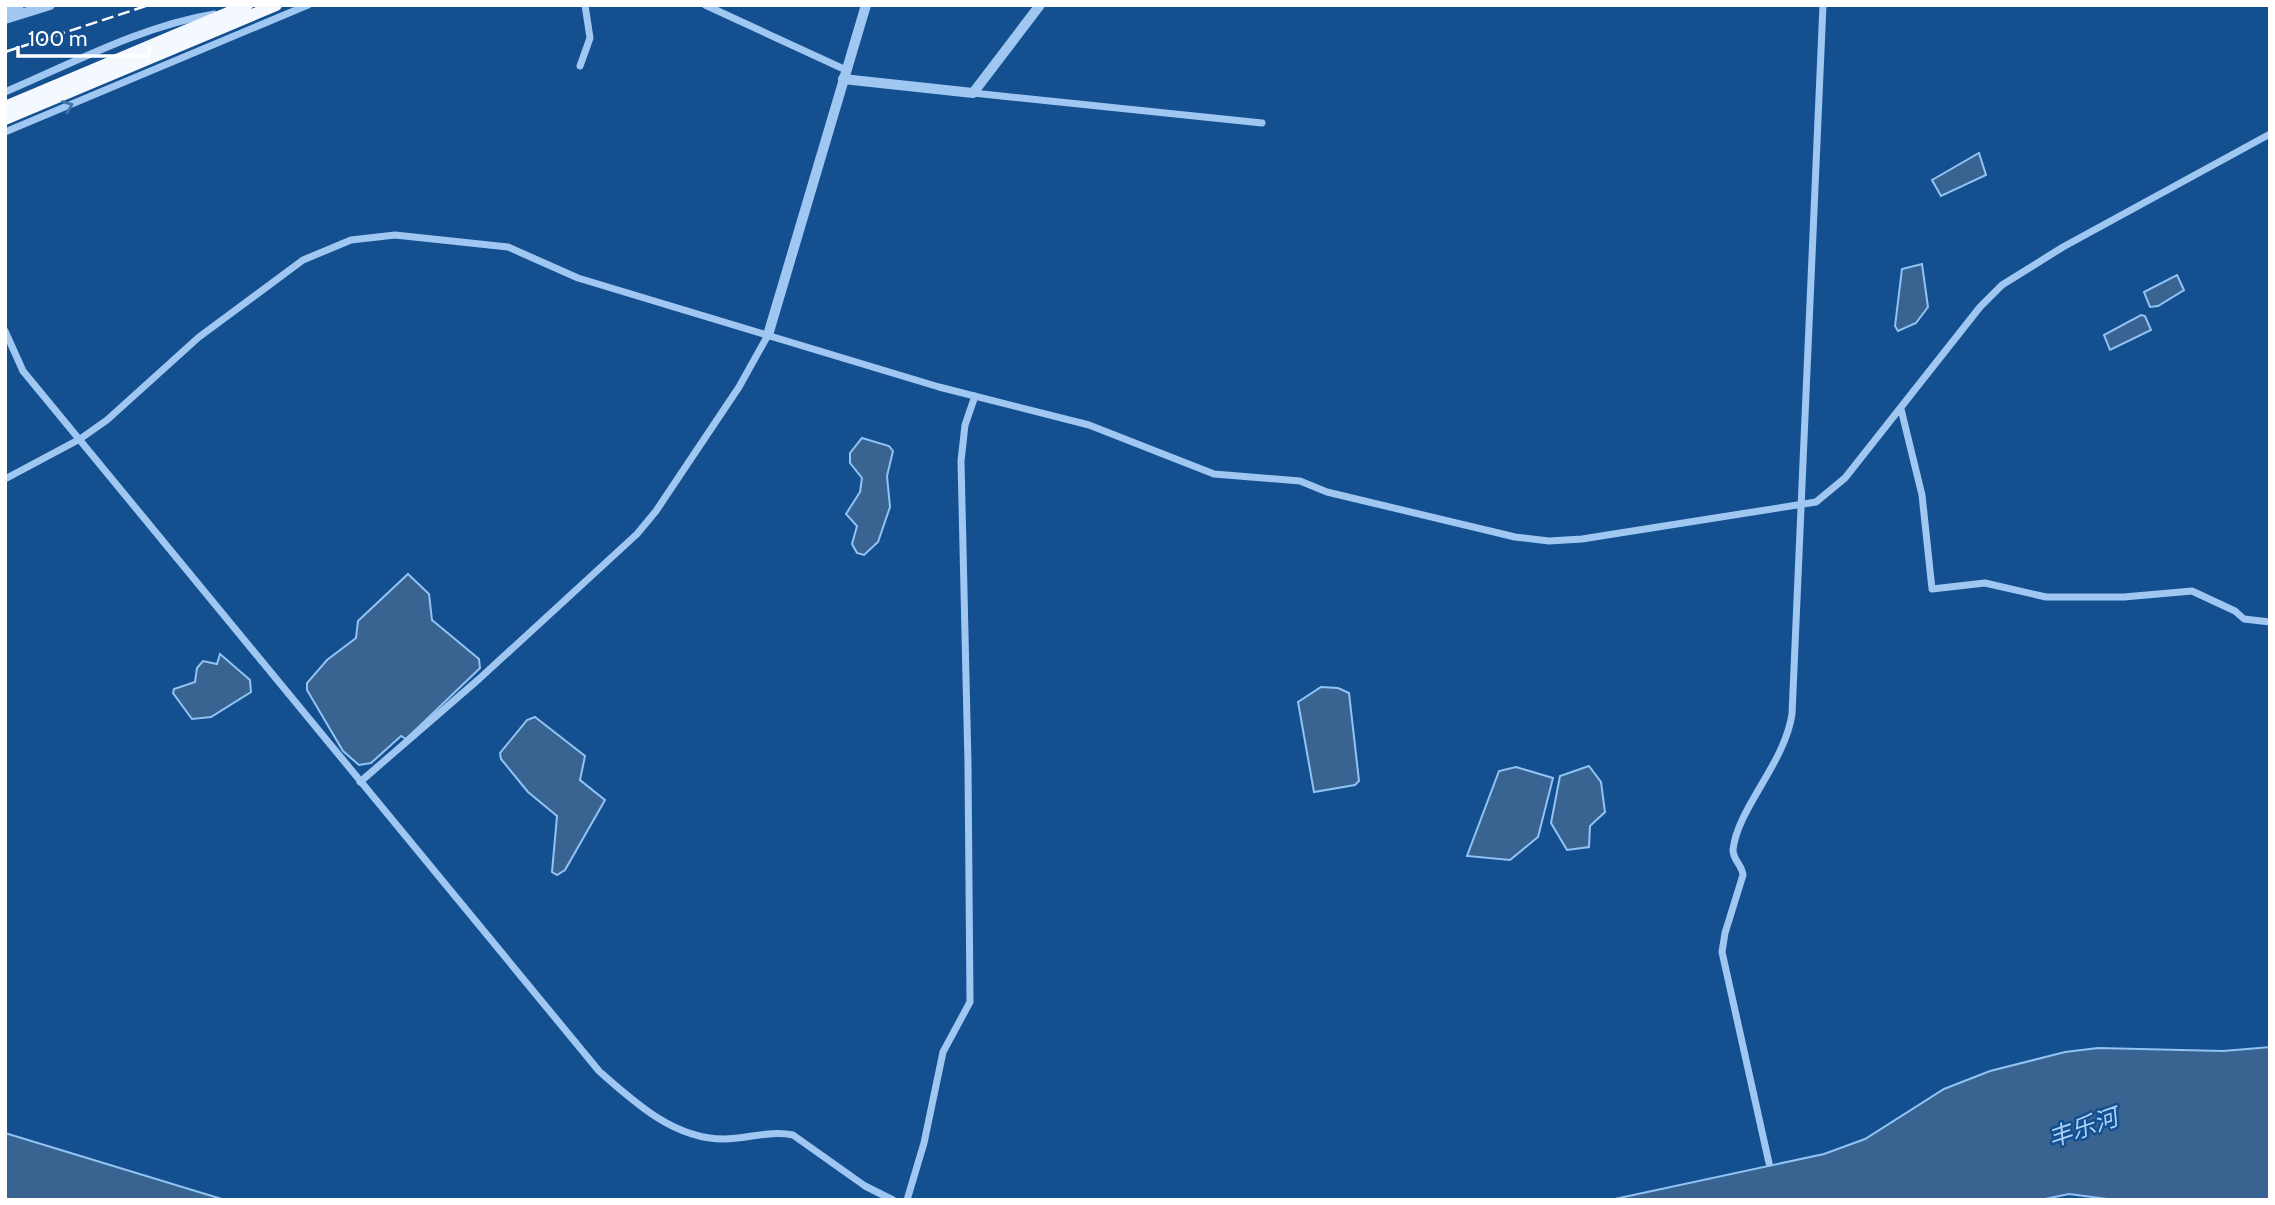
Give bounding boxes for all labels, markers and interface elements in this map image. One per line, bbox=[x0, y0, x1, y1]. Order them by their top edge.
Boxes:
scale bar bbox=[18, 14, 149, 58]
text: 100 m bbox=[28, 26, 87, 51]
one-way arrow bbox=[61, 100, 74, 114]
water label: 丰乐河 bbox=[2044, 1101, 2125, 1153]

